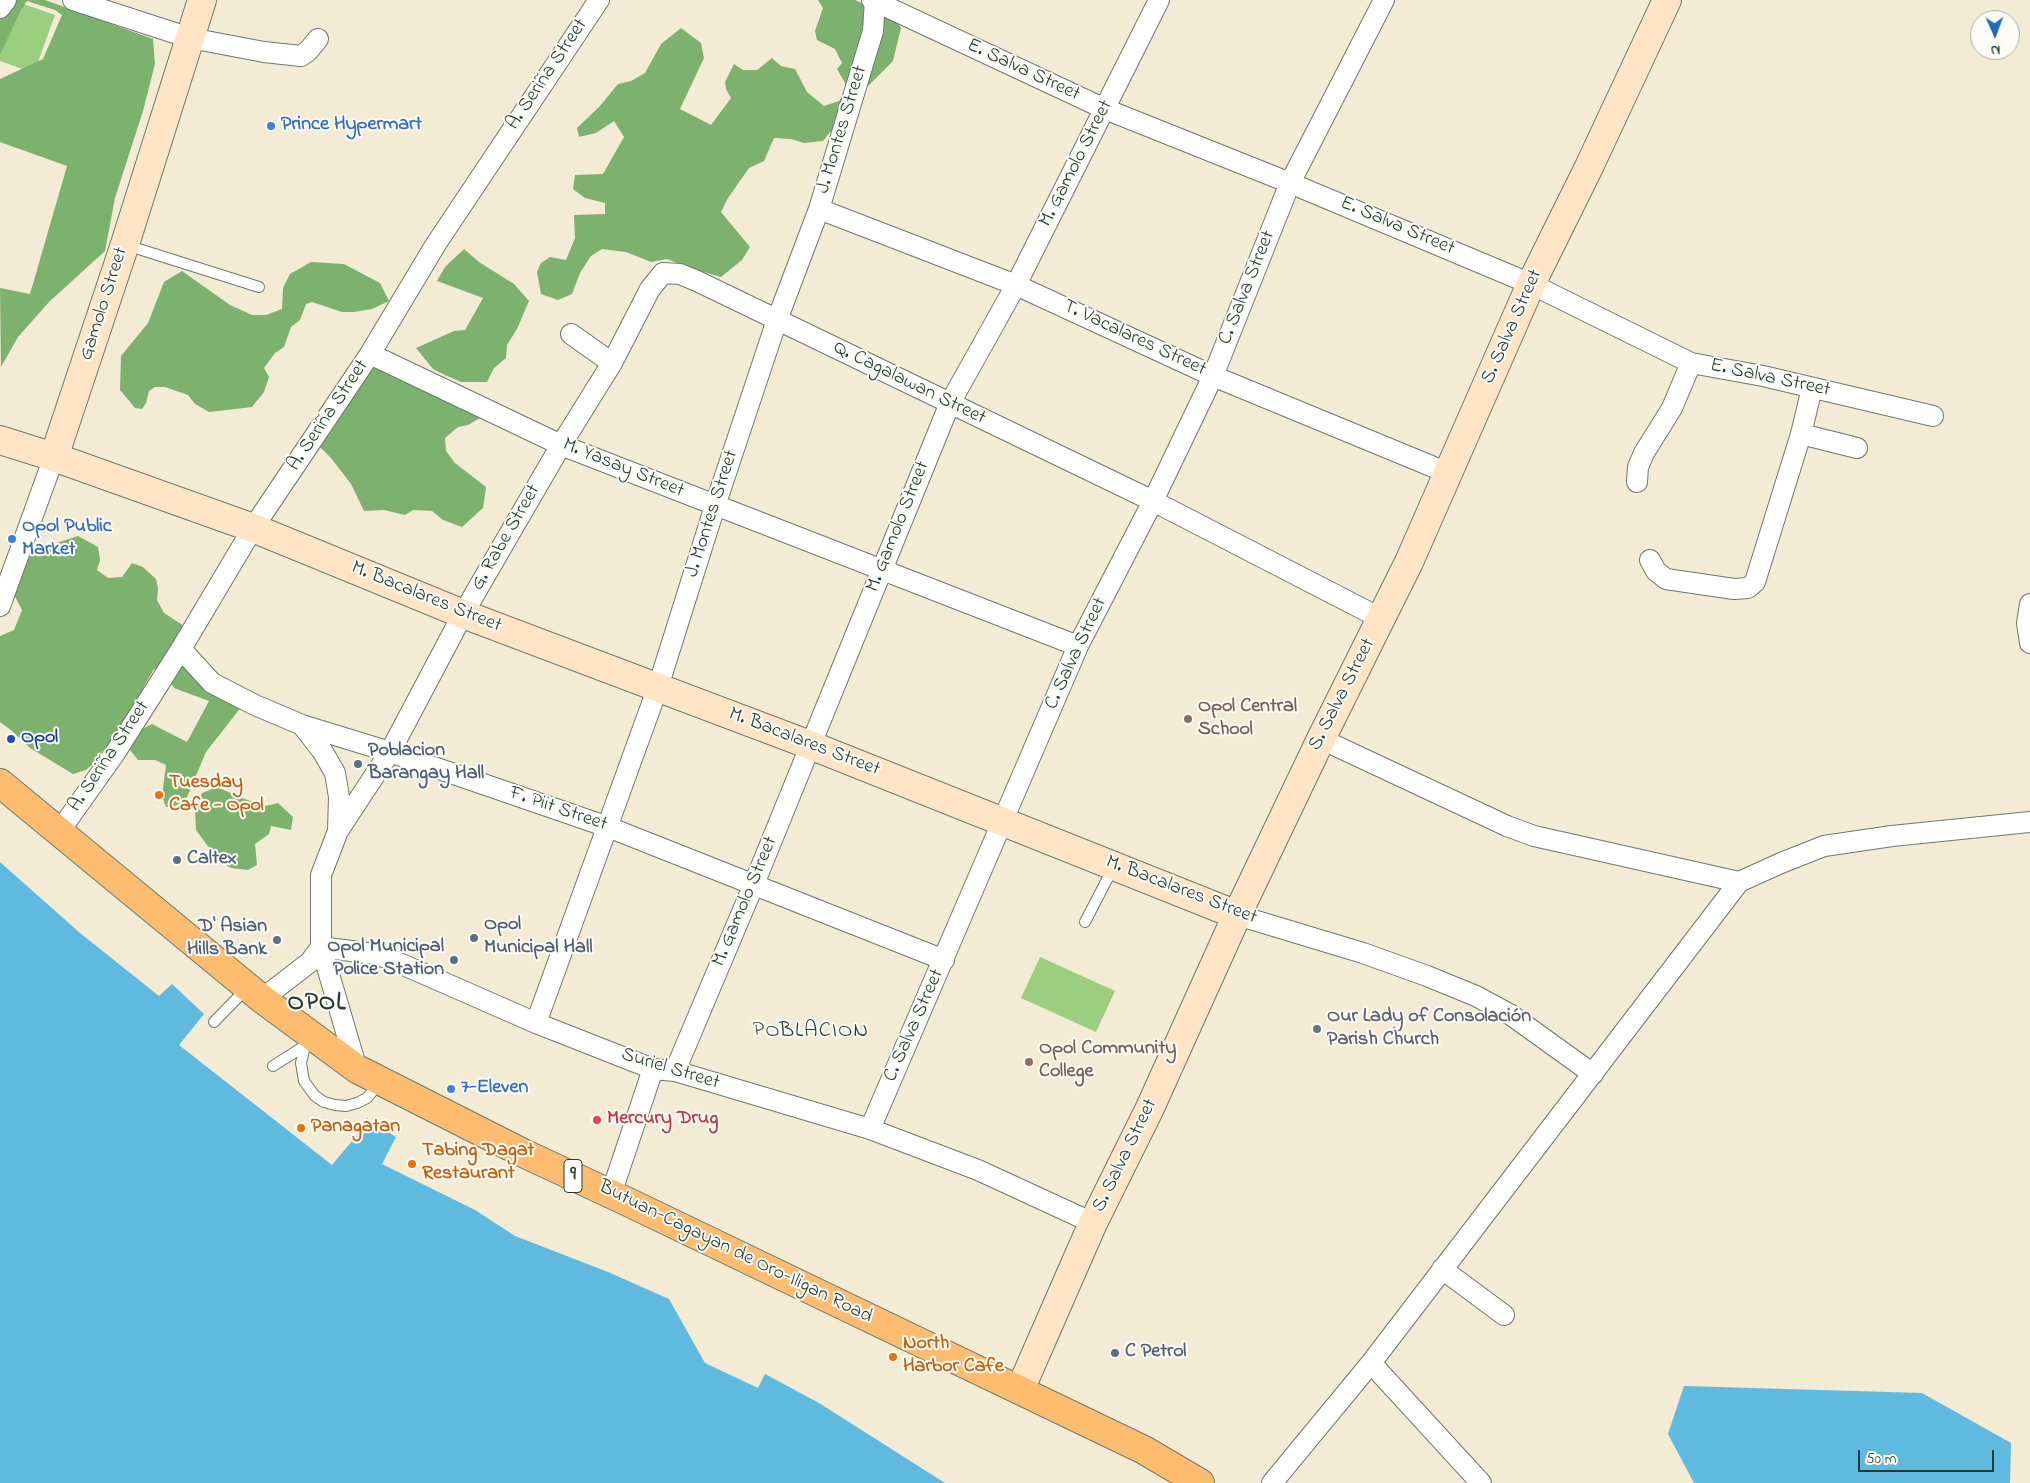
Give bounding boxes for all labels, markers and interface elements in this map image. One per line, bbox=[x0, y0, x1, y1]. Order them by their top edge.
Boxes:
north arrow bbox=[1970, 10, 2020, 60]
street label: A. Seriña Street bbox=[502, 15, 594, 135]
street label: E. Salva Street bbox=[963, 34, 1083, 108]
text: N bbox=[1990, 39, 2001, 60]
street label: J. Montes Street bbox=[812, 63, 874, 197]
street label: M. Gamolo Street bbox=[1035, 97, 1119, 231]
place label: Prince Hypermart bbox=[281, 114, 422, 138]
marker: Prince Hypermart bbox=[265, 120, 277, 132]
street label: E. Salva Street bbox=[1336, 192, 1458, 262]
street label: C. Salva Street bbox=[1214, 227, 1282, 349]
street label: Gamolo Street bbox=[75, 244, 135, 364]
street label: S. Salva Street bbox=[1477, 266, 1549, 388]
street label: T. Vacalares Street bbox=[1059, 295, 1209, 383]
street label: Q. Cagalawan Street bbox=[829, 337, 989, 431]
street label: E. Salva Street bbox=[1708, 355, 1832, 403]
street label: A. Seriña Street bbox=[283, 356, 375, 476]
street label: M. Yasay Street bbox=[559, 434, 687, 504]
street label: J. Montes Street bbox=[681, 447, 745, 581]
street label: M. Gamolo Street bbox=[862, 458, 936, 596]
street label: G. Rabe Street bbox=[467, 481, 547, 595]
place label: Opol Public Market bbox=[22, 516, 112, 563]
marker: Opol Public Market bbox=[6, 533, 18, 545]
street label: M. Bacalares Street bbox=[347, 557, 505, 639]
street label: C. Salva Street bbox=[1041, 594, 1113, 714]
street label: S. Salva Street bbox=[1304, 635, 1382, 755]
place label: Opol Central School bbox=[1198, 696, 1297, 743]
street label: A. Seriña Street bbox=[64, 697, 156, 817]
street label: M. Bacalares Street bbox=[725, 703, 883, 783]
marker: Opol Central School bbox=[1182, 713, 1194, 725]
place label: Opol bbox=[21, 727, 58, 751]
marker: Opol bbox=[5, 733, 17, 745]
place label: Poblacion Barangay Hall bbox=[368, 740, 484, 787]
marker: Poblacion Barangay Hall bbox=[352, 758, 364, 770]
place label: Tuesday Cafe - Opol bbox=[169, 772, 264, 819]
street label: F. Piit Street bbox=[506, 782, 610, 838]
marker: Tuesday Cafe - Opol bbox=[153, 789, 165, 801]
street label: M. Gamolo Street bbox=[708, 833, 784, 971]
place label: Caltex bbox=[187, 848, 237, 872]
street label: M. Bacalares Street bbox=[1102, 851, 1260, 931]
marker: Caltex bbox=[171, 854, 183, 866]
place label: Opol Municipal Hall bbox=[484, 914, 593, 961]
place label: D' Asian Hills Bank bbox=[187, 916, 267, 963]
marker: Opol Municipal Hall bbox=[468, 932, 480, 944]
marker: D' Asian Hills Bank bbox=[271, 934, 283, 946]
place label: Opol Municipal Police Station bbox=[327, 936, 444, 983]
marker: Opol Municipal Police Station bbox=[448, 954, 460, 966]
street label: C. Salva Street bbox=[879, 966, 951, 1086]
district label: OPOL bbox=[287, 990, 347, 1020]
place label: Our Lady of Consolación Parish Church bbox=[1327, 1006, 1531, 1053]
district label: POBLACION bbox=[752, 1019, 870, 1045]
marker: Our Lady of Consolación Parish Church bbox=[1311, 1023, 1323, 1035]
place label: Opol Community College bbox=[1039, 1038, 1176, 1085]
street label: Suriel Street bbox=[618, 1044, 722, 1096]
marker: Opol Community College bbox=[1023, 1056, 1035, 1068]
place label: 7-Eleven bbox=[461, 1077, 528, 1101]
marker: 7-Eleven bbox=[445, 1083, 457, 1095]
street label: S. Salva Street bbox=[1088, 1096, 1164, 1216]
place label: Mercury Drug bbox=[607, 1108, 718, 1132]
marker: Mercury Drug bbox=[591, 1114, 603, 1126]
place label: Panagatan bbox=[311, 1116, 400, 1140]
marker: Panagatan bbox=[295, 1122, 307, 1134]
place label: Tabing Dagat Restaurant bbox=[422, 1140, 534, 1187]
marker: Tabing Dagat Restaurant bbox=[406, 1158, 418, 1170]
road number: 9 bbox=[564, 1160, 582, 1192]
street label: Butuan-Cagayan de Oro-Iligan Road bbox=[594, 1176, 876, 1330]
place label: North Harbor Cafe bbox=[903, 1333, 1004, 1380]
place label: C Petrol bbox=[1125, 1341, 1186, 1365]
marker: C Petrol bbox=[1109, 1347, 1121, 1359]
marker: North Harbor Cafe bbox=[887, 1351, 899, 1363]
scale bar bbox=[1860, 1440, 1996, 1472]
text: 50 m bbox=[1866, 1448, 1896, 1470]

